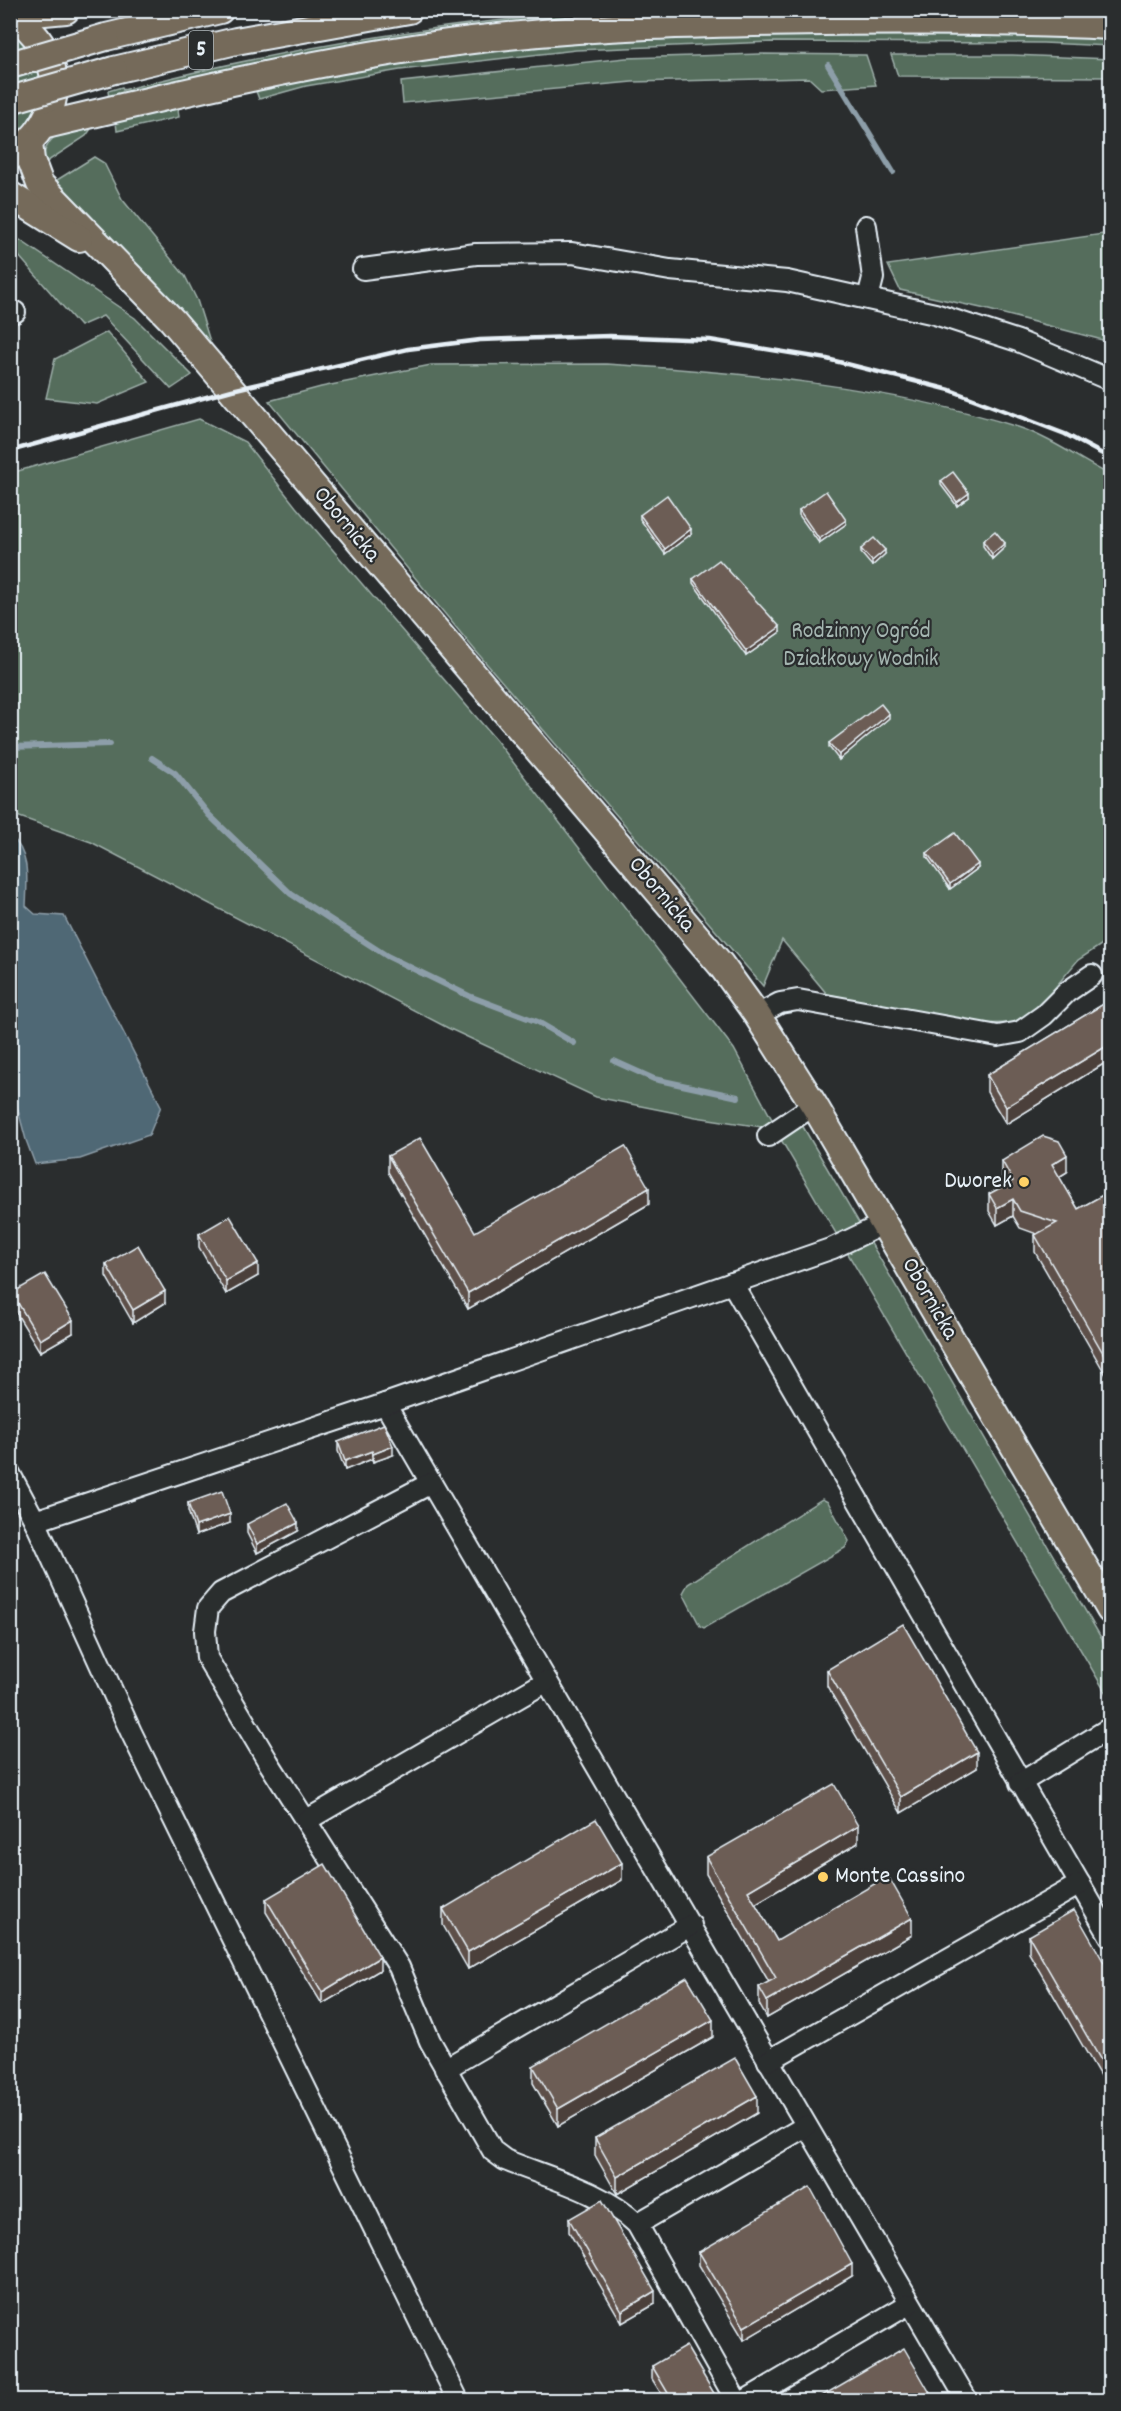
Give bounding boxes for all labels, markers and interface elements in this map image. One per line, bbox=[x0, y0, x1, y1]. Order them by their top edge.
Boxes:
road number: 5 bbox=[189, 31, 213, 69]
street label: Obornicka bbox=[304, 480, 388, 571]
park label: Rodzinny Ogród Działkowy Wodnik bbox=[783, 615, 939, 677]
street label: Obornicka bbox=[619, 850, 703, 941]
place label: Dworek bbox=[944, 1165, 1012, 1199]
marker: Dworek bbox=[1017, 1175, 1031, 1189]
street label: Obornicka bbox=[892, 1252, 967, 1347]
place label: Monte Cassino bbox=[835, 1860, 965, 1894]
marker: Monte Cassino bbox=[816, 1870, 830, 1884]

